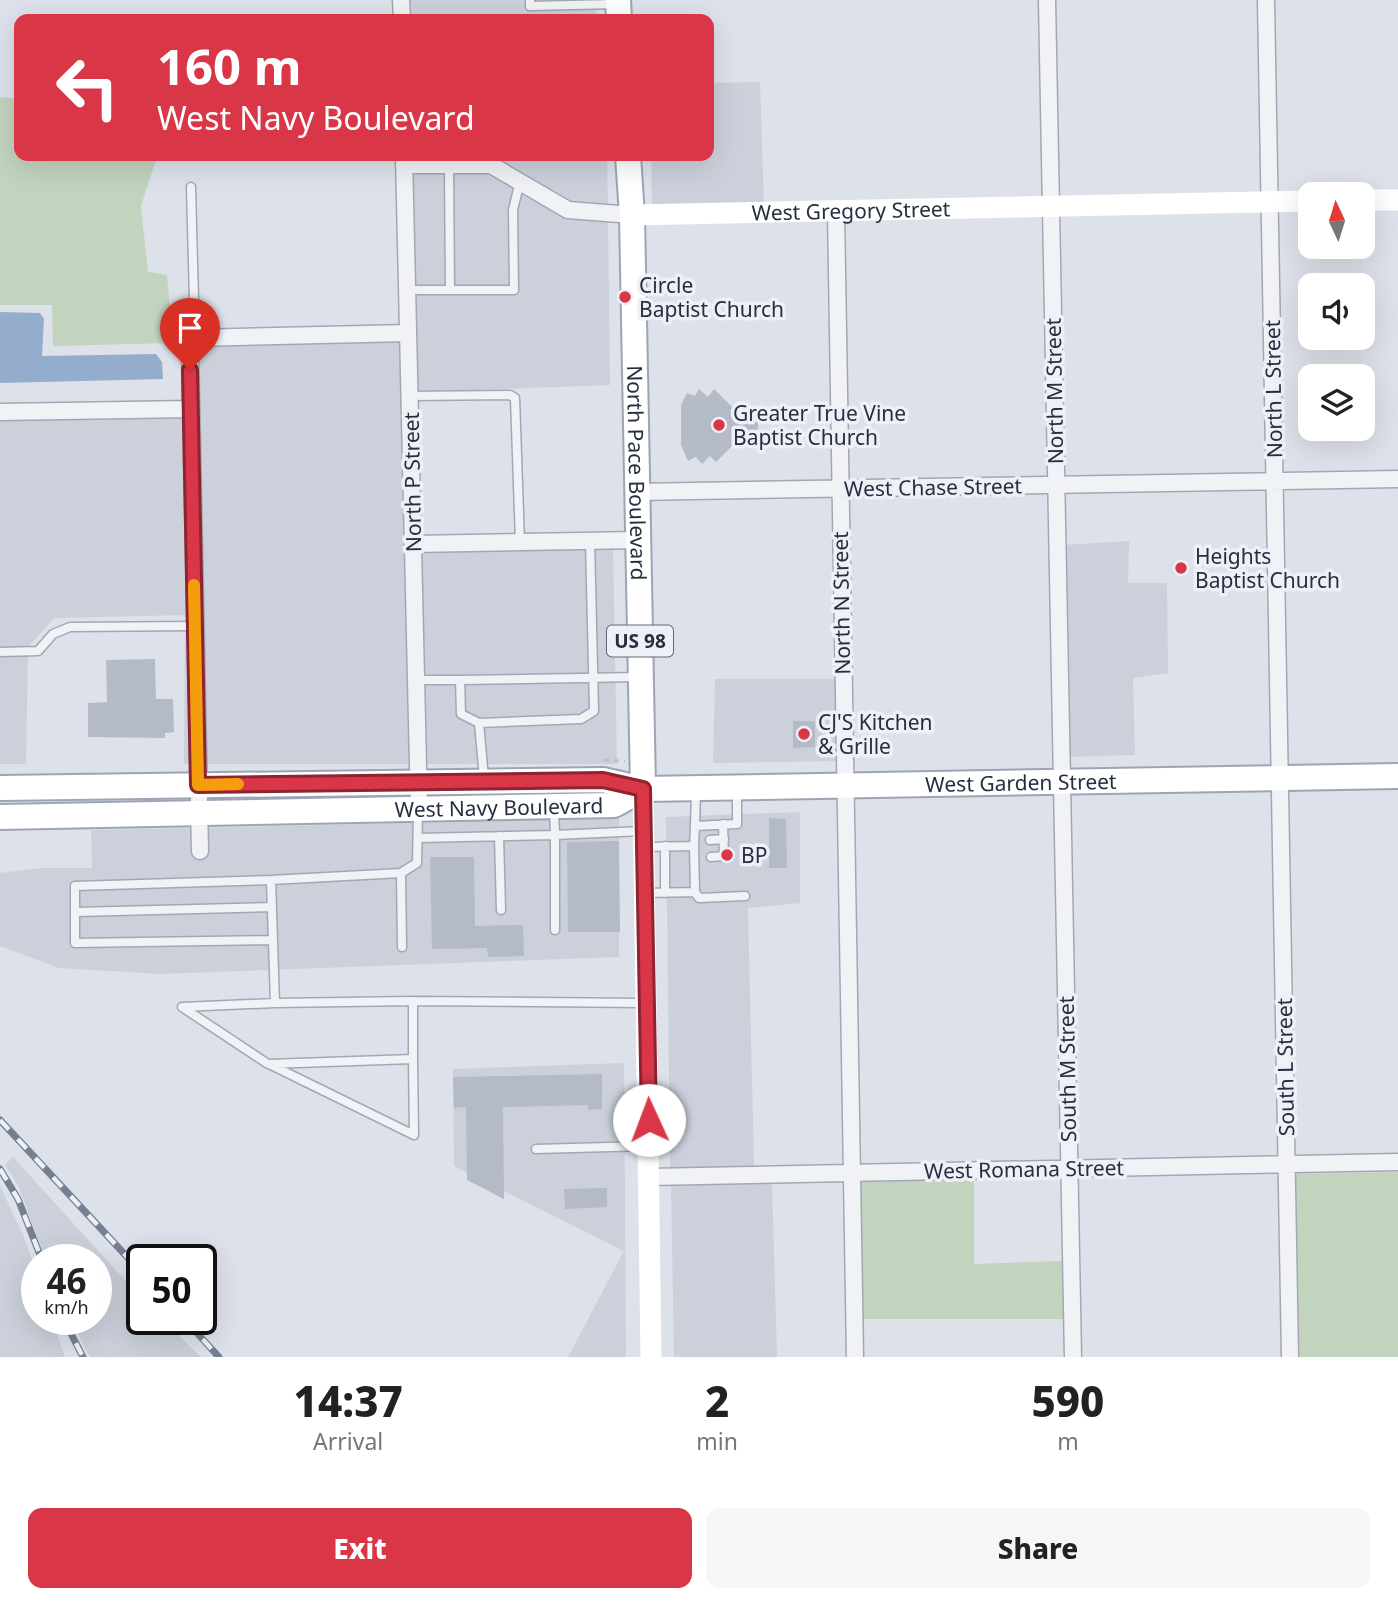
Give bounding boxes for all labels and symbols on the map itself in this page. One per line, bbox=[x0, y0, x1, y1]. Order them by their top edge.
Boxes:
north arrow bbox=[1298, 182, 1376, 259]
street label: West Gregory Street bbox=[751, 194, 951, 227]
place label: Circle Baptist Church bbox=[639, 271, 784, 323]
marker: Circle Baptist Church bbox=[617, 289, 633, 305]
pin bbox=[160, 298, 220, 370]
street label: North M Street bbox=[1039, 317, 1069, 464]
street label: North L Street bbox=[1258, 319, 1288, 458]
street label: North Pace Boulevard bbox=[621, 365, 653, 581]
place label: Greater True Vine Baptist Church bbox=[733, 399, 906, 451]
street label: North P Street bbox=[397, 411, 427, 552]
marker: Greater True Vine Baptist Church bbox=[711, 417, 727, 433]
street label: West Chase Street bbox=[844, 471, 1023, 503]
street label: North N Street bbox=[826, 531, 856, 675]
place label: Heights Baptist Church bbox=[1195, 542, 1340, 594]
marker: Heights Baptist Church bbox=[1173, 560, 1189, 576]
road number: US 98 bbox=[607, 626, 673, 656]
place label: CJ'S Kitchen & Grille bbox=[818, 708, 933, 760]
marker: CJ'S Kitchen & Grille bbox=[796, 726, 812, 742]
street label: West Garden Street bbox=[925, 767, 1117, 798]
street label: West Navy Boulevard bbox=[394, 791, 603, 823]
place label: BP bbox=[741, 841, 767, 869]
marker: BP bbox=[719, 847, 735, 863]
street label: South M Street bbox=[1052, 995, 1082, 1142]
street label: South L Street bbox=[1270, 997, 1300, 1136]
position arrow bbox=[612, 1083, 686, 1157]
street label: West Romana Street bbox=[924, 1153, 1125, 1185]
speed limit sign: 50 bbox=[126, 1244, 217, 1335]

